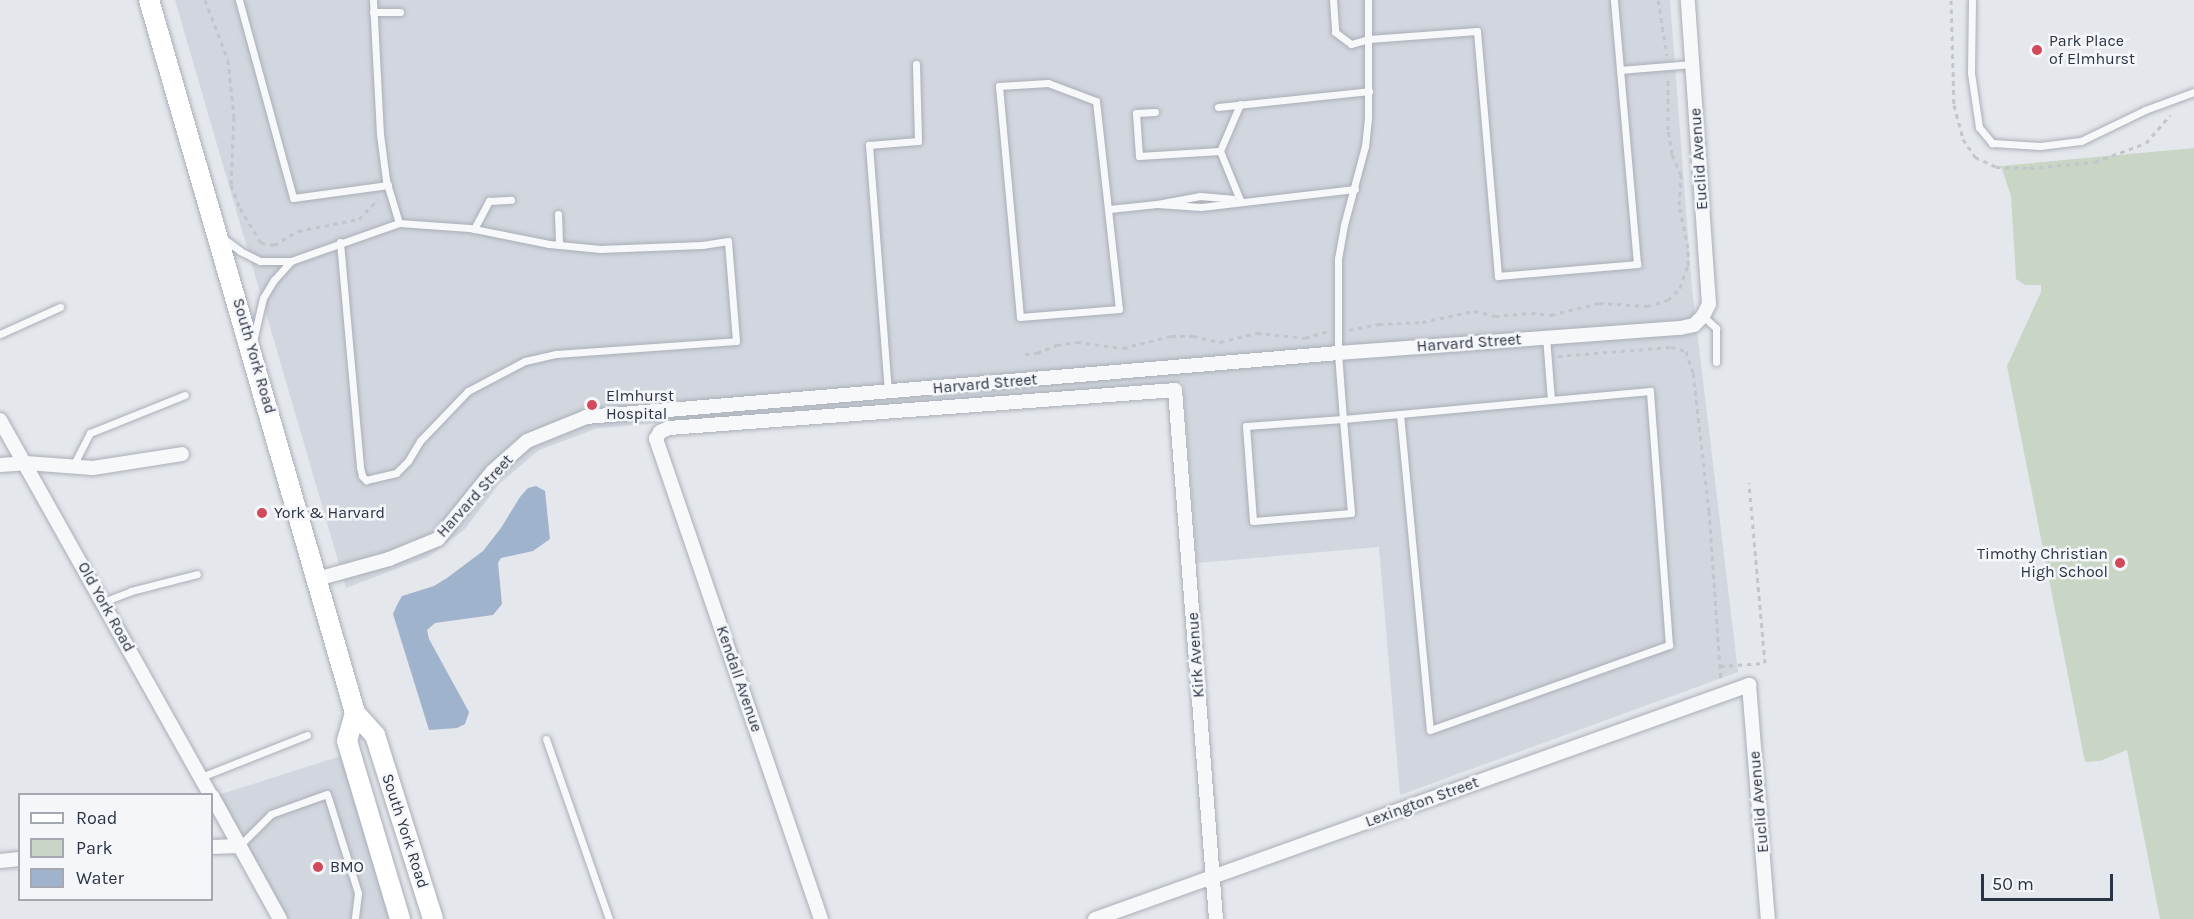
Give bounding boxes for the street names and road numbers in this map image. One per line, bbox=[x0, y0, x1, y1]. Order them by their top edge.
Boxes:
street label: Euclid Avenue bbox=[1686, 107, 1712, 211]
street label: South York Road bbox=[228, 296, 280, 416]
street label: Harvard Street bbox=[1416, 330, 1522, 356]
street label: Harvard Street bbox=[932, 370, 1038, 398]
street label: Harvard Street bbox=[433, 451, 517, 541]
street label: Old York Road bbox=[73, 559, 139, 655]
street label: Kirk Avenue bbox=[1183, 612, 1209, 698]
street label: Kendall Avenue bbox=[712, 623, 766, 735]
street label: Euclid Avenue bbox=[1745, 750, 1773, 854]
street label: South York Road bbox=[377, 771, 433, 891]
street label: Lexington Street bbox=[1363, 773, 1481, 831]

